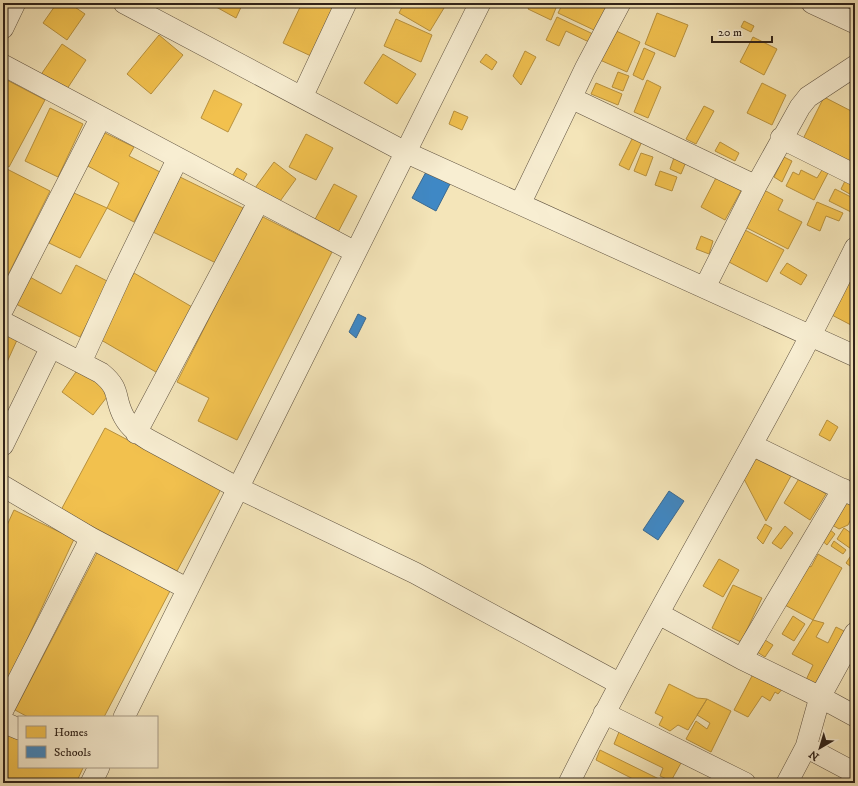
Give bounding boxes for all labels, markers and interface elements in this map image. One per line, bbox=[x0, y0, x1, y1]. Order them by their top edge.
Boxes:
scale bar bbox=[712, 18, 772, 44]
text: 20 m bbox=[718, 25, 742, 40]
legend bbox=[18, 716, 158, 768]
text: Homes bbox=[54, 725, 88, 740]
north arrow bbox=[800, 728, 840, 768]
text: Schools bbox=[54, 745, 91, 760]
text: N bbox=[807, 747, 822, 763]

